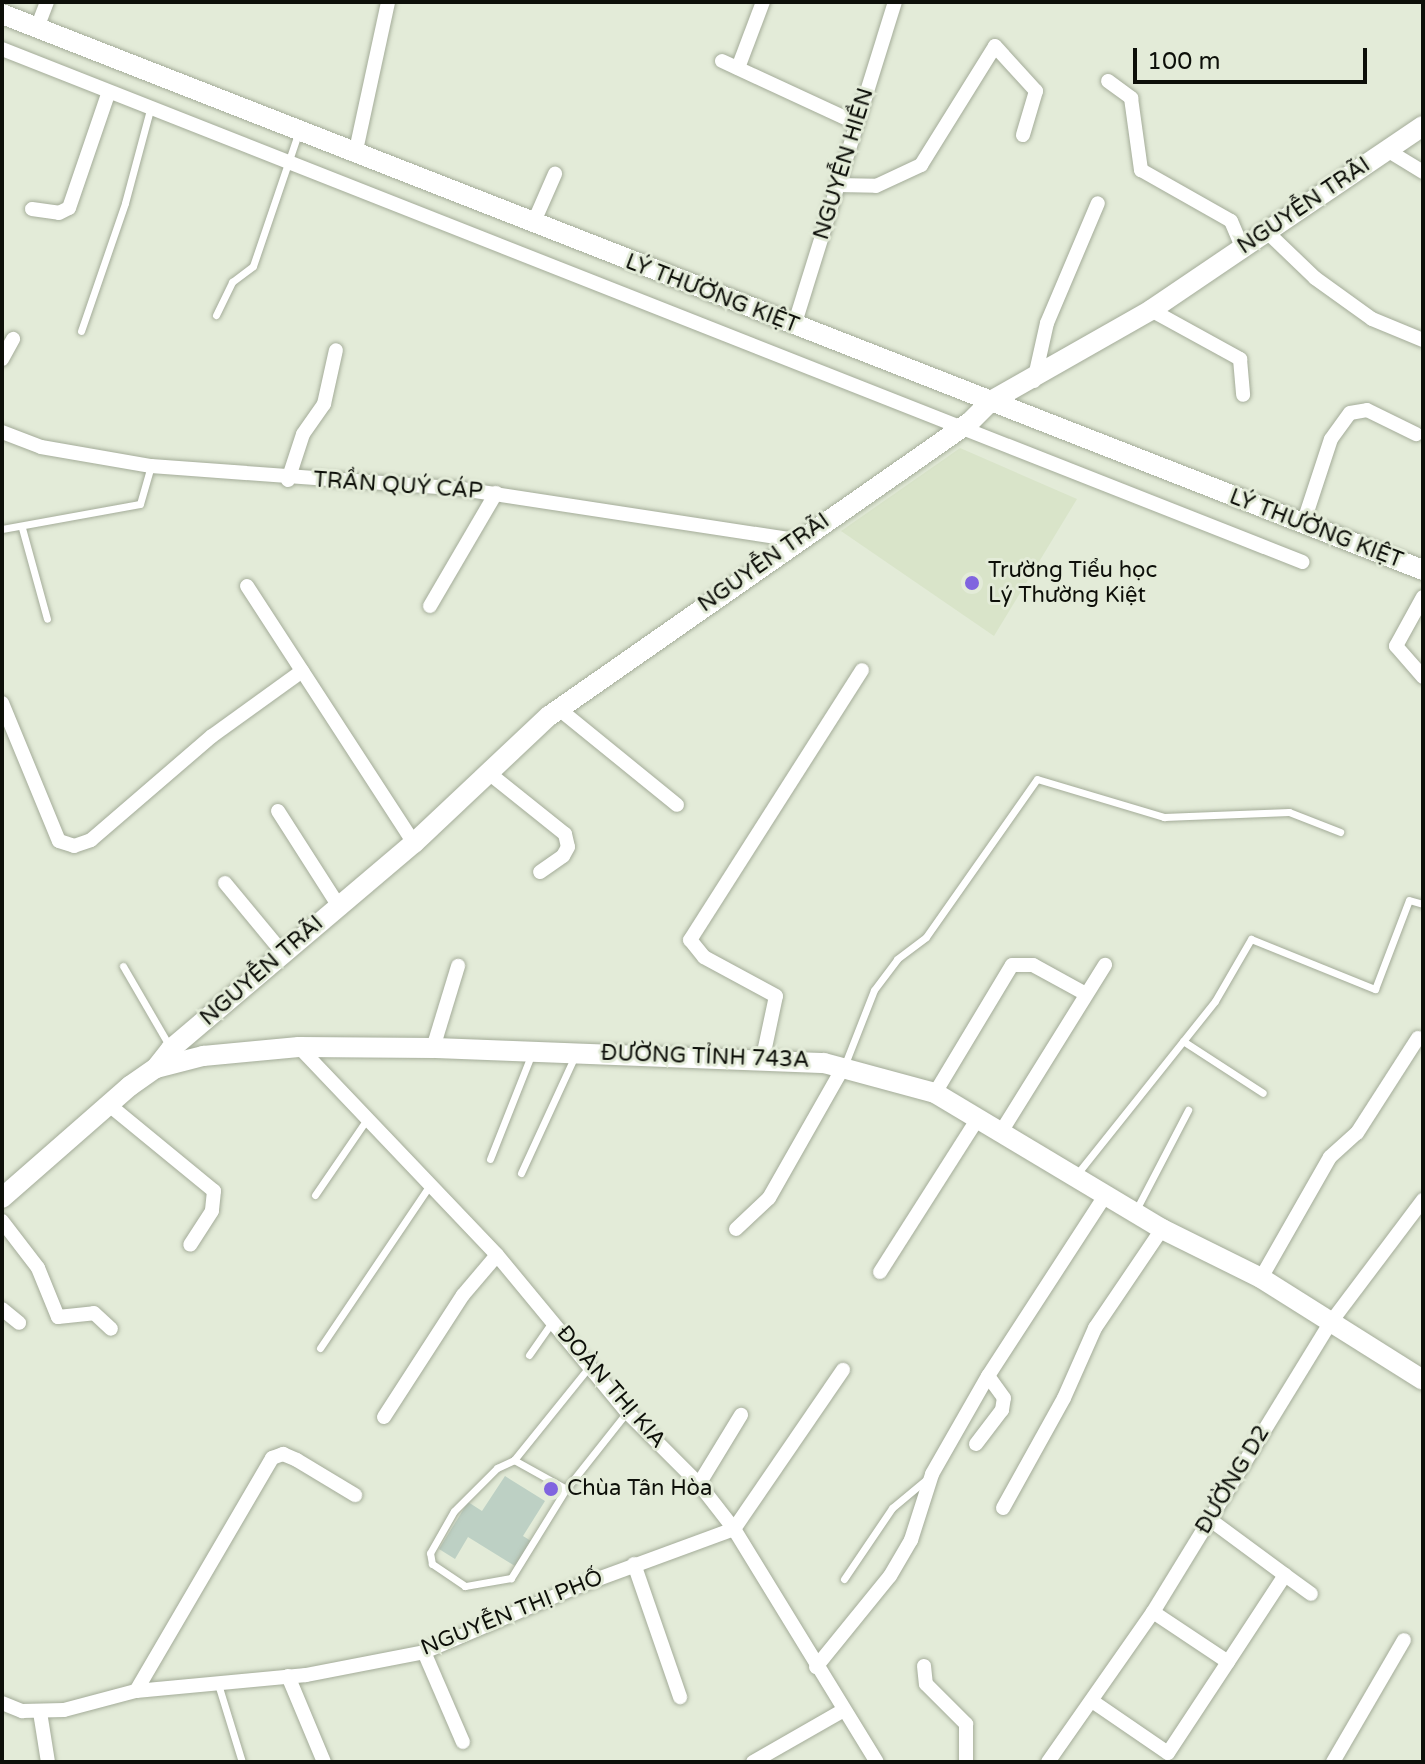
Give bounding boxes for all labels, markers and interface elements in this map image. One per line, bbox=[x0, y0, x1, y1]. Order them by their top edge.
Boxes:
scale bar bbox=[1137, 32, 1371, 82]
text: 100 m bbox=[1147, 47, 1221, 76]
street label: NGUYỄN HIỀN bbox=[808, 85, 880, 243]
street label: NGUYỄN TRÃI bbox=[1233, 152, 1375, 260]
street label: LÝ THƯỜNG KIỆT bbox=[622, 249, 802, 339]
street label: TRẦN QUÝ CÁP bbox=[312, 467, 484, 505]
street label: LÝ THƯỜNG KIỆT bbox=[1226, 484, 1406, 574]
street label: NGUYỄN TRÃI bbox=[693, 508, 835, 618]
place label: Trường Tiểu học Lý Thường Kiệt bbox=[988, 557, 1157, 608]
marker: Trường Tiểu học Lý Thường Kiệt bbox=[963, 574, 981, 592]
street label: NGUYỄN TRÃI bbox=[195, 910, 329, 1032]
street label: ĐƯỜNG TỈNH 743A bbox=[600, 1040, 810, 1074]
street label: ĐOÀN THỊ KIA bbox=[551, 1320, 671, 1454]
street label: ĐƯỜNG D2 bbox=[1190, 1421, 1276, 1539]
place label: Chùa Tân Hòa bbox=[567, 1476, 712, 1502]
marker: Chùa Tân Hòa bbox=[542, 1480, 560, 1498]
street label: NGUYỄN THỊ PHỐ bbox=[417, 1564, 607, 1662]

